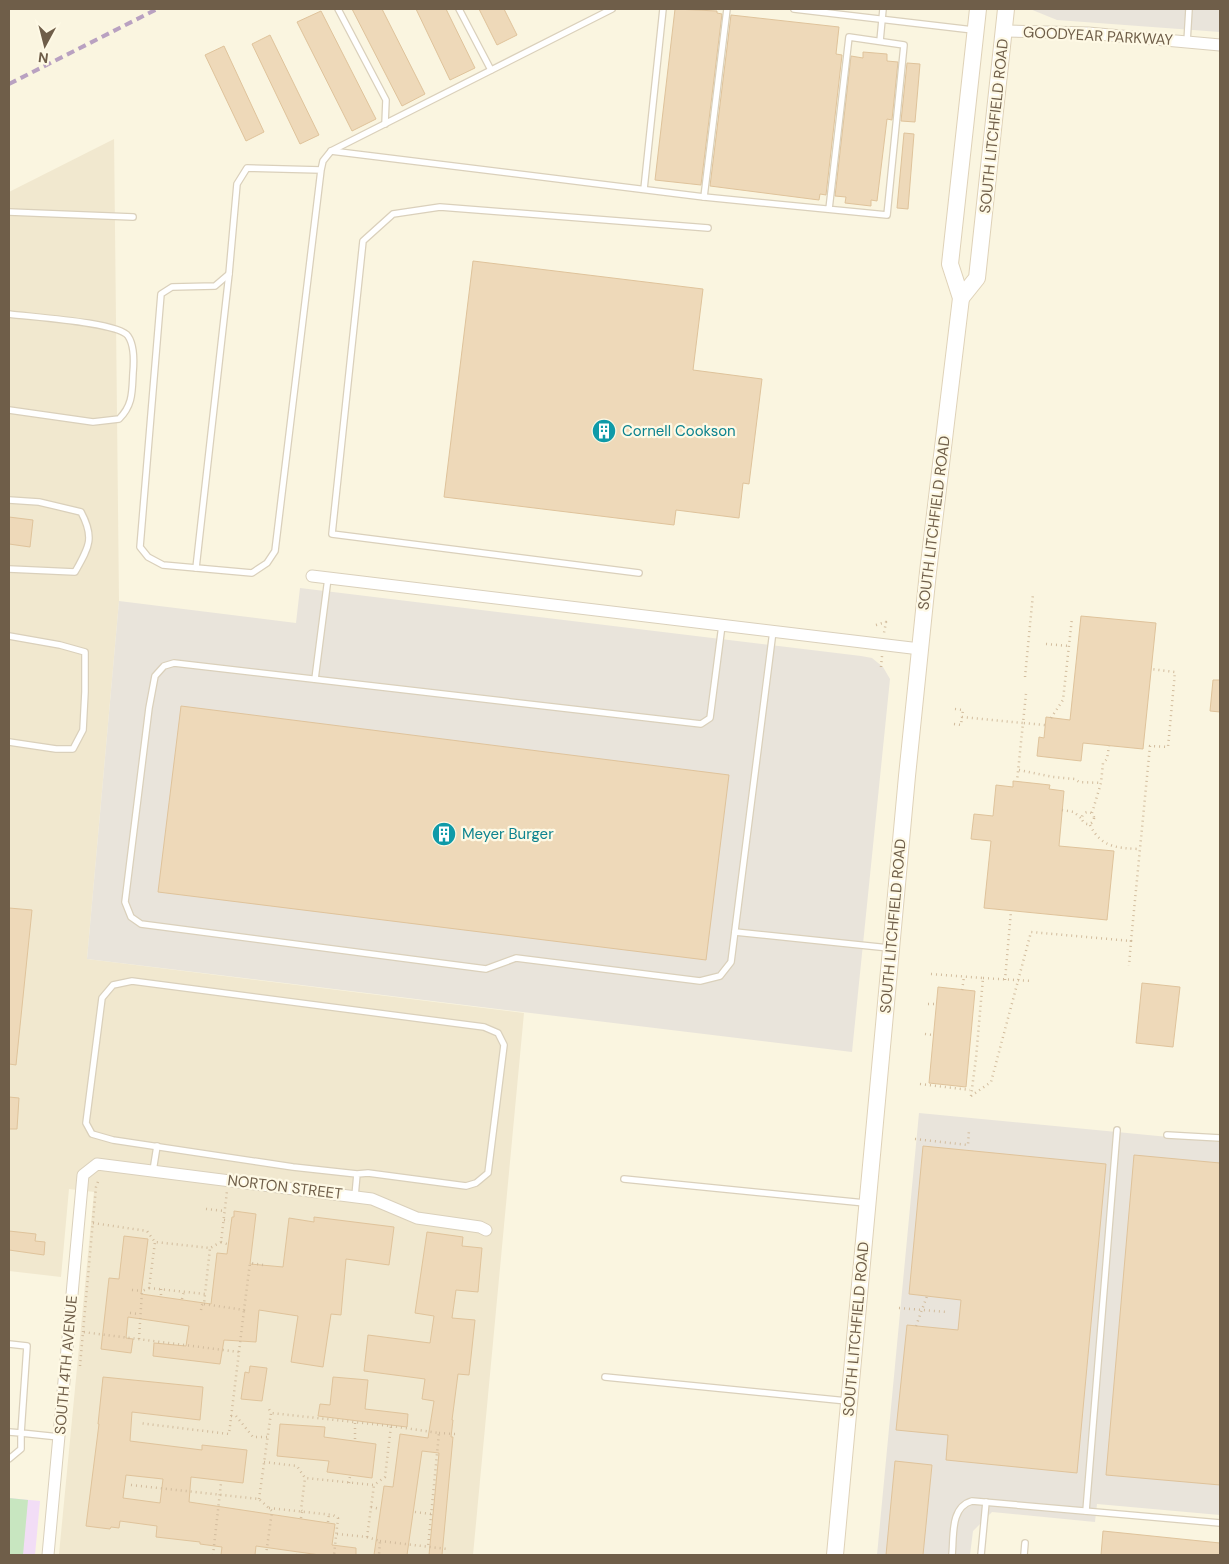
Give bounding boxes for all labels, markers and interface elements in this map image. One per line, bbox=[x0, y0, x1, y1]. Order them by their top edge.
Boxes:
north arrow bbox=[20, 20, 70, 70]
street label: GOODYEAR PARKWAY bbox=[1022, 22, 1174, 50]
street label: SOUTH LITCHFIELD ROAD bbox=[975, 38, 1013, 214]
text: N bbox=[37, 48, 50, 67]
building icon: Cornell Cookson bbox=[591, 418, 617, 444]
place label: Cornell Cookson bbox=[622, 421, 736, 441]
street label: SOUTH LITCHFIELD ROAD bbox=[913, 435, 955, 611]
building icon: Meyer Burger bbox=[431, 821, 457, 847]
place label: Meyer Burger bbox=[462, 824, 554, 844]
street label: SOUTH LITCHFIELD ROAD bbox=[875, 838, 911, 1014]
street label: NORTON STREET bbox=[226, 1170, 344, 1204]
street label: SOUTH LITCHFIELD ROAD bbox=[838, 1241, 874, 1417]
street label: SOUTH 4TH AVENUE bbox=[50, 1295, 82, 1435]

